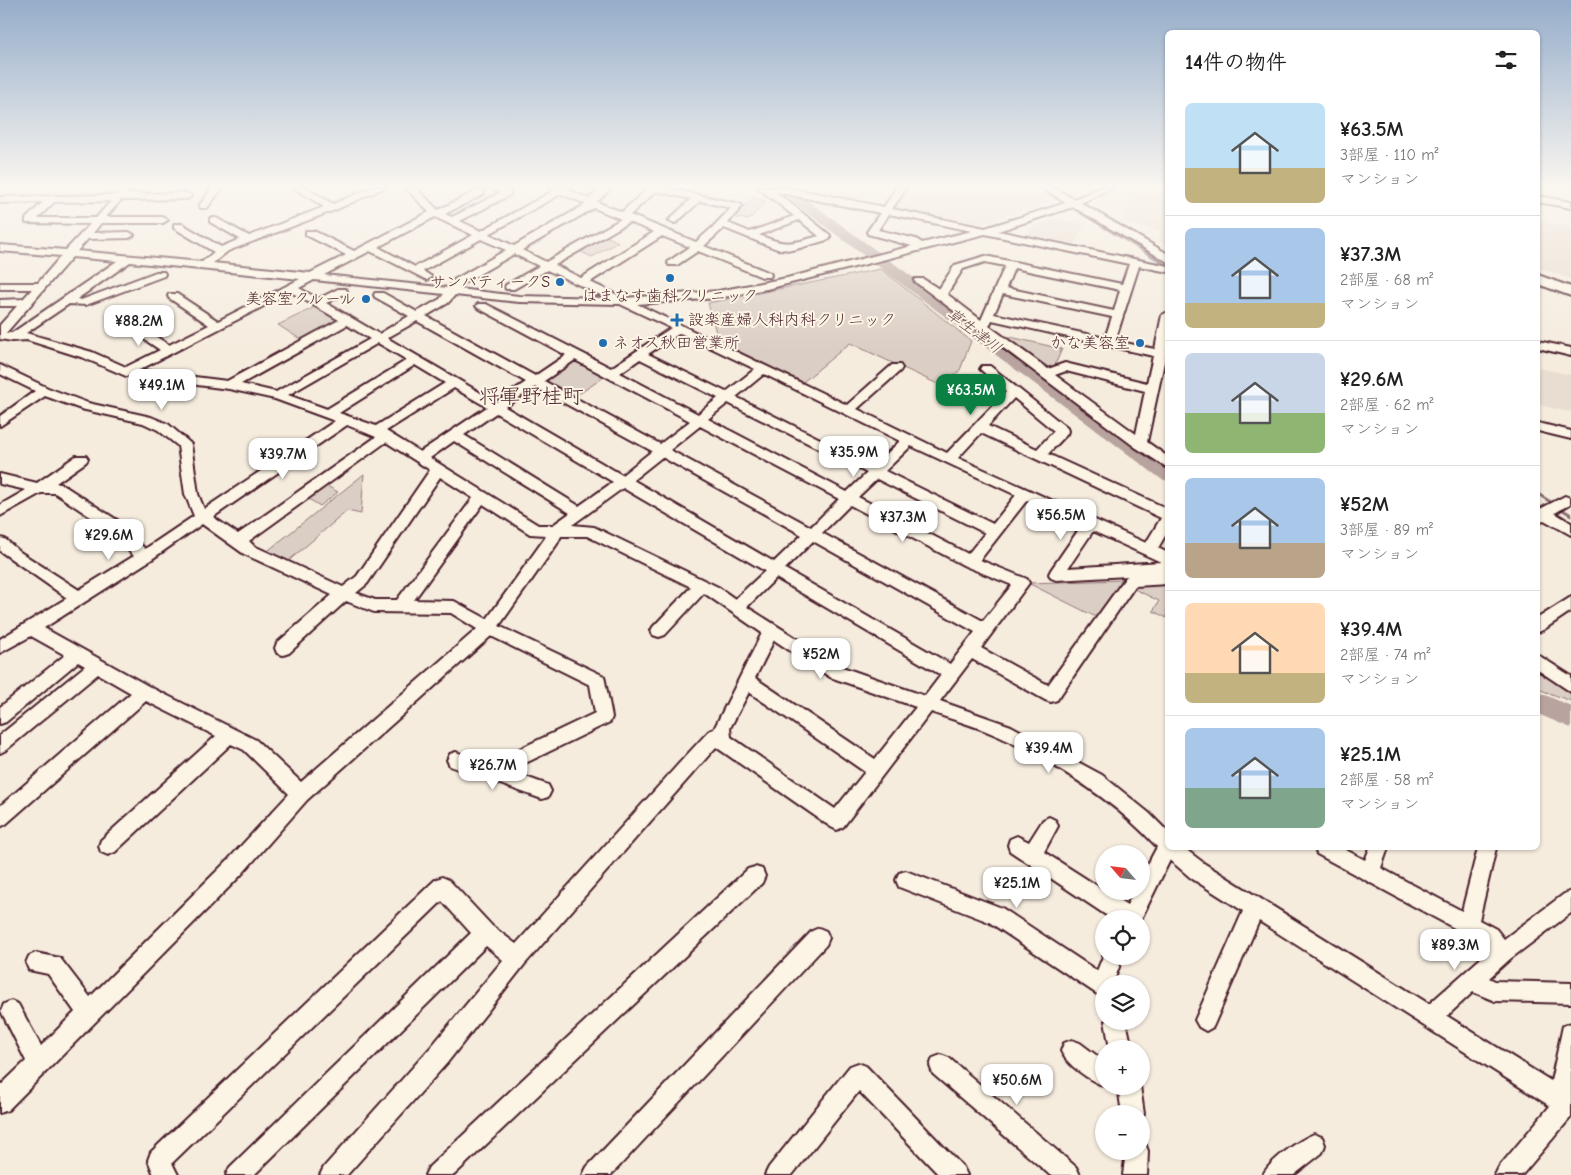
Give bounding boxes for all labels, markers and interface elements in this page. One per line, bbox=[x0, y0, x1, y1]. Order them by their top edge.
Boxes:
icon: filters bbox=[1492, 46, 1520, 74]
text: 14件の物件 bbox=[1185, 50, 1287, 74]
text: ¥63.5M bbox=[1340, 117, 1404, 141]
icon: home bbox=[1225, 123, 1285, 183]
text: 3部屋 · 110 m² bbox=[1340, 146, 1439, 164]
text: マンション bbox=[1340, 170, 1419, 188]
text: ¥37.3M bbox=[1340, 242, 1401, 266]
icon: home bbox=[1225, 248, 1285, 308]
text: 2部屋 · 68 m² bbox=[1340, 271, 1433, 289]
marker: はまなす歯科クリニック bbox=[664, 272, 676, 284]
place label: サンバティークS bbox=[430, 273, 550, 291]
marker: サンバティークS bbox=[554, 276, 566, 288]
place label: はまなす歯科クリニック bbox=[582, 287, 758, 305]
place label: 美容室クルール bbox=[245, 290, 356, 308]
marker: 美容室クルール bbox=[360, 293, 372, 305]
text: マンション bbox=[1340, 295, 1419, 313]
pin: ¥88.2M bbox=[98, 304, 180, 347]
water label: 草生津川 bbox=[943, 305, 1005, 357]
place label: 設楽産婦人科内科クリニック bbox=[688, 311, 896, 329]
text: ¥88.2M bbox=[115, 312, 163, 330]
marker: 設楽産婦人科内科クリニック bbox=[670, 313, 684, 327]
place label: ネオス秋田営業所 bbox=[613, 334, 740, 352]
place label: かな美容室 bbox=[1050, 334, 1130, 352]
marker: ネオス秋田営業所 bbox=[597, 337, 609, 349]
marker: かな美容室 bbox=[1134, 337, 1146, 349]
text: ¥29.6M bbox=[1340, 367, 1403, 391]
pin: ¥49.1M bbox=[121, 368, 203, 411]
icon: home bbox=[1225, 373, 1285, 433]
pin: ¥63.5M bbox=[930, 374, 1012, 416]
text: ¥49.1M bbox=[139, 376, 185, 394]
text: ¥63.5M bbox=[947, 381, 995, 399]
district label: 将軍野桂町 bbox=[479, 384, 584, 408]
text: 2部屋 · 62 m² bbox=[1340, 396, 1433, 414]
text: マンション bbox=[1340, 420, 1419, 438]
pin: ¥35.9M bbox=[813, 436, 895, 478]
pin: ¥39.7M bbox=[242, 438, 324, 480]
text: ¥35.9M bbox=[830, 443, 878, 461]
text: ¥39.7M bbox=[259, 445, 307, 463]
text: ¥52M bbox=[1340, 492, 1389, 516]
pin: ¥56.5M bbox=[1020, 498, 1102, 541]
icon: home bbox=[1225, 498, 1285, 558]
pin: ¥37.3M bbox=[862, 500, 944, 543]
text: ¥56.5M bbox=[1036, 506, 1086, 524]
text: ¥37.3M bbox=[880, 508, 926, 526]
pin: ¥29.6M bbox=[68, 518, 150, 561]
text: 3部屋 · 89 m² bbox=[1340, 521, 1433, 539]
text: ¥29.6M bbox=[85, 526, 133, 544]
text: マンション bbox=[1340, 545, 1419, 563]
text: ¥39.4M bbox=[1340, 617, 1402, 641]
icon: home bbox=[1225, 623, 1285, 683]
pin: ¥52M bbox=[791, 638, 851, 680]
text: ¥52M bbox=[802, 645, 840, 663]
text: 2部屋 · 74 m² bbox=[1340, 646, 1430, 664]
text: マンション bbox=[1340, 670, 1419, 688]
pin: ¥39.4M bbox=[1008, 732, 1090, 774]
text: ¥39.4M bbox=[1025, 739, 1073, 757]
text: ¥25.1M bbox=[1340, 742, 1401, 766]
pin: ¥26.7M bbox=[452, 748, 534, 791]
icon: home bbox=[1225, 748, 1285, 808]
text: ¥26.7M bbox=[469, 756, 517, 774]
text: 2部屋 · 58 m² bbox=[1340, 771, 1433, 789]
text: マンション bbox=[1340, 795, 1419, 813]
north arrow bbox=[1095, 845, 1150, 900]
map controls bbox=[1095, 845, 1150, 1160]
pin: ¥25.1M bbox=[976, 866, 1058, 909]
text: ¥25.1M bbox=[994, 874, 1040, 892]
button: locate bbox=[1095, 910, 1150, 965]
pin: ¥89.3M bbox=[1414, 928, 1496, 971]
text: ¥89.3M bbox=[1431, 936, 1479, 954]
button: layers bbox=[1095, 975, 1150, 1030]
button: + bbox=[1095, 1040, 1150, 1095]
pin: ¥50.6M bbox=[976, 1064, 1058, 1106]
text: ¥50.6M bbox=[992, 1071, 1042, 1089]
button: − bbox=[1095, 1105, 1150, 1160]

